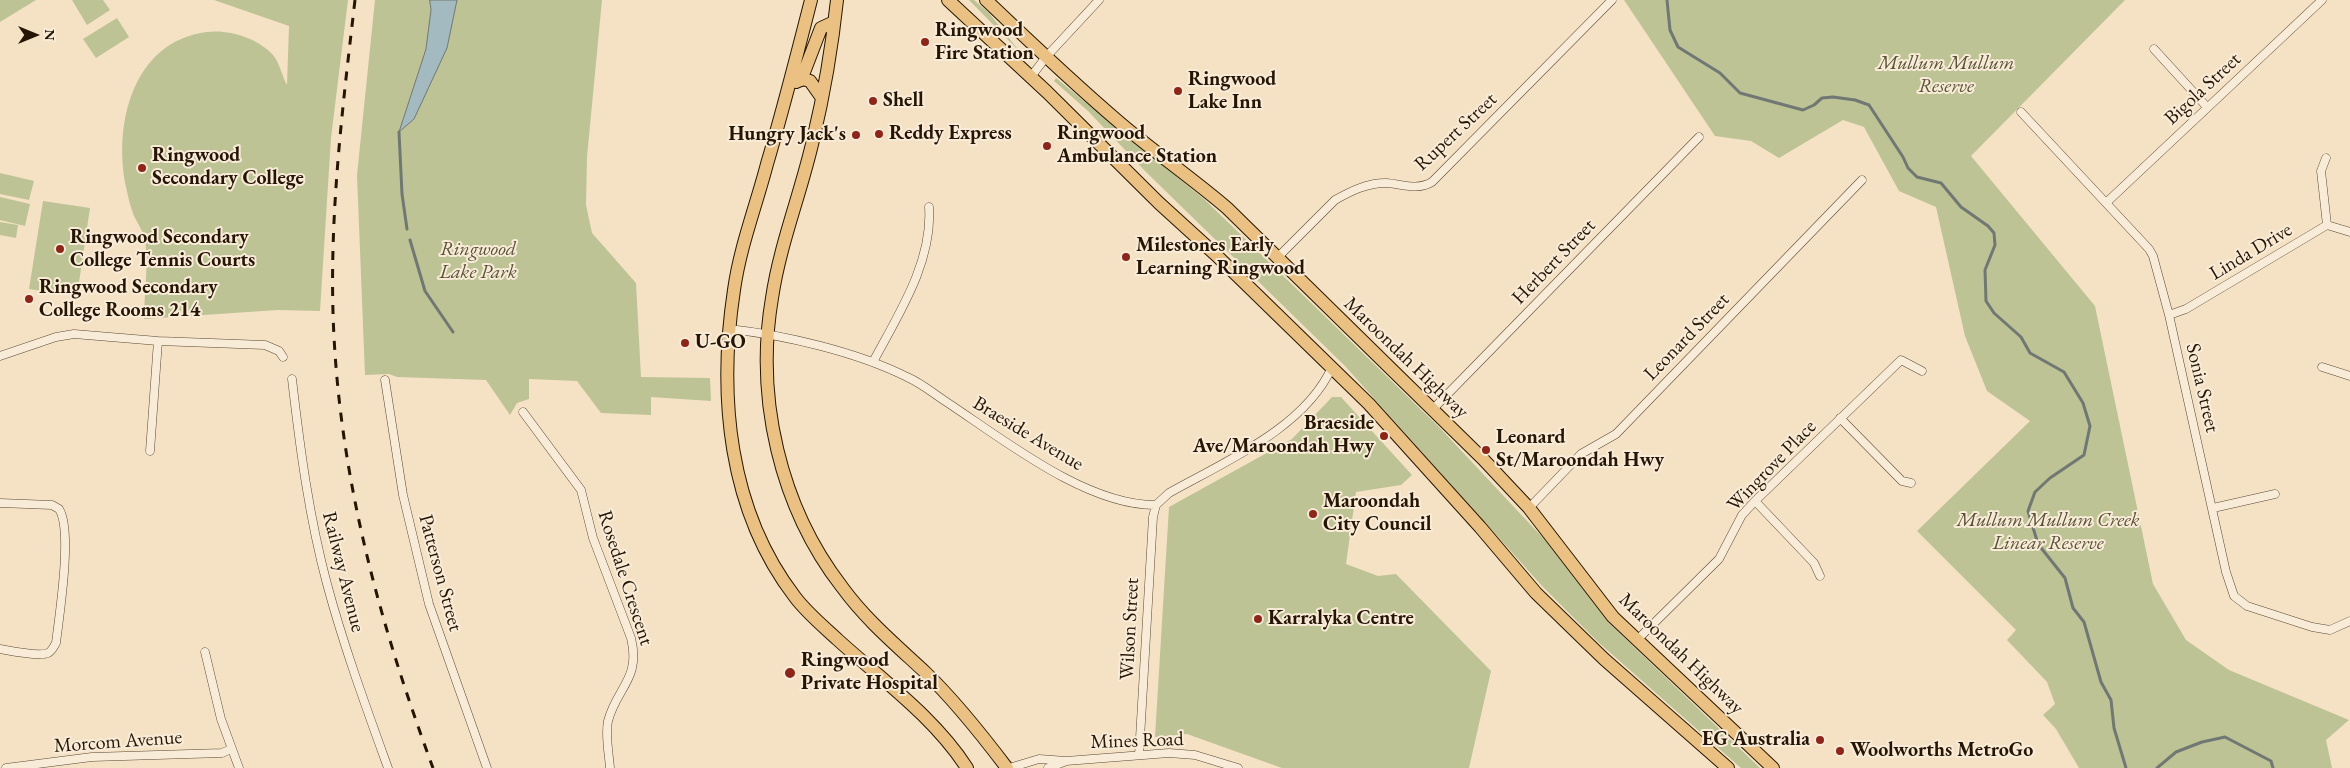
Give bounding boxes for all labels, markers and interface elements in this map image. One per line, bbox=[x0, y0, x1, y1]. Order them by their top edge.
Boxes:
north arrow bbox=[10, 10, 60, 60]
place label: Ringwood Fire Station bbox=[935, 19, 1034, 66]
text: N bbox=[41, 29, 59, 41]
marker: Ringwood Fire Station bbox=[919, 36, 931, 48]
street label: Bigola Street bbox=[2160, 48, 2246, 130]
park label: Mullum Mullum Reserve bbox=[1878, 52, 2014, 99]
place label: Ringwood Lake Inn bbox=[1188, 68, 1276, 115]
marker: Ringwood Lake Inn bbox=[1172, 85, 1184, 97]
street label: Rupert Street bbox=[1410, 88, 1502, 176]
place label: Shell bbox=[883, 89, 924, 113]
marker: Shell bbox=[867, 95, 879, 107]
place label: Reddy Express bbox=[889, 122, 1012, 146]
place label: Ringwood Ambulance Station bbox=[1057, 122, 1217, 169]
place label: Hungry Jack's bbox=[729, 123, 846, 147]
marker: Reddy Express bbox=[873, 128, 885, 140]
marker: Hungry Jack's bbox=[850, 129, 862, 141]
marker: Ringwood Ambulance Station bbox=[1041, 140, 1053, 152]
place label: Ringwood Secondary College bbox=[152, 144, 304, 191]
marker: Ringwood Secondary College bbox=[136, 162, 148, 174]
street label: Herbert Street bbox=[1507, 214, 1601, 310]
street label: Linda Drive bbox=[2205, 218, 2297, 286]
place label: Ringwood Secondary College Tennis Courts bbox=[70, 226, 255, 273]
place label: Milestones Early Learning Ringwood bbox=[1136, 234, 1305, 281]
park label: Ringwood Lake Park bbox=[439, 238, 517, 285]
marker: Ringwood Secondary College Tennis Courts bbox=[54, 243, 66, 255]
marker: Milestones Early Learning Ringwood bbox=[1120, 251, 1132, 263]
place label: Ringwood Secondary College Rooms 214 bbox=[39, 276, 218, 323]
street label: Leonard Street bbox=[1639, 288, 1735, 386]
street label: Maroondah Highway bbox=[1338, 292, 1474, 424]
marker: Ringwood Secondary College Rooms 214 bbox=[23, 293, 35, 305]
place label: U-GO bbox=[695, 331, 746, 355]
marker: U-GO bbox=[679, 337, 691, 349]
street label: Sonia Street bbox=[2180, 341, 2224, 435]
street label: Braeside Avenue bbox=[968, 392, 1088, 476]
place label: Braeside Ave/Maroondah Hwy bbox=[1193, 412, 1374, 459]
street label: Wingrove Place bbox=[1722, 415, 1822, 517]
place label: Leonard St/Maroondah Hwy bbox=[1496, 426, 1664, 473]
marker: Braeside Ave/Maroondah Hwy bbox=[1378, 430, 1390, 442]
marker: Leonard St/Maroondah Hwy bbox=[1480, 444, 1492, 456]
place label: Maroondah City Council bbox=[1323, 490, 1431, 537]
street label: Rosedale Crescent bbox=[592, 508, 658, 648]
marker: Maroondah City Council bbox=[1307, 508, 1319, 520]
street label: Railway Avenue bbox=[316, 509, 370, 635]
park label: Mullum Mullum Creek Linear Reserve bbox=[1956, 509, 2140, 556]
street label: Patterson Street bbox=[413, 512, 467, 634]
street label: Wilson Street bbox=[1115, 577, 1145, 681]
street label: Maroondah Highway bbox=[1613, 588, 1749, 720]
place label: Karralyka Centre bbox=[1268, 607, 1414, 631]
marker: Karralyka Centre bbox=[1252, 613, 1264, 625]
place label: Ringwood Private Hospital bbox=[801, 649, 938, 696]
marker: Ringwood Private Hospital bbox=[783, 666, 797, 680]
street label: Morcom Avenue bbox=[53, 726, 183, 758]
street label: Mines Road bbox=[1090, 727, 1184, 755]
place label: EG Australia bbox=[1702, 728, 1810, 752]
marker: EG Australia bbox=[1814, 734, 1826, 746]
place label: Woolworths MetroGo bbox=[1850, 739, 2033, 763]
marker: Woolworths MetroGo bbox=[1834, 745, 1846, 757]

